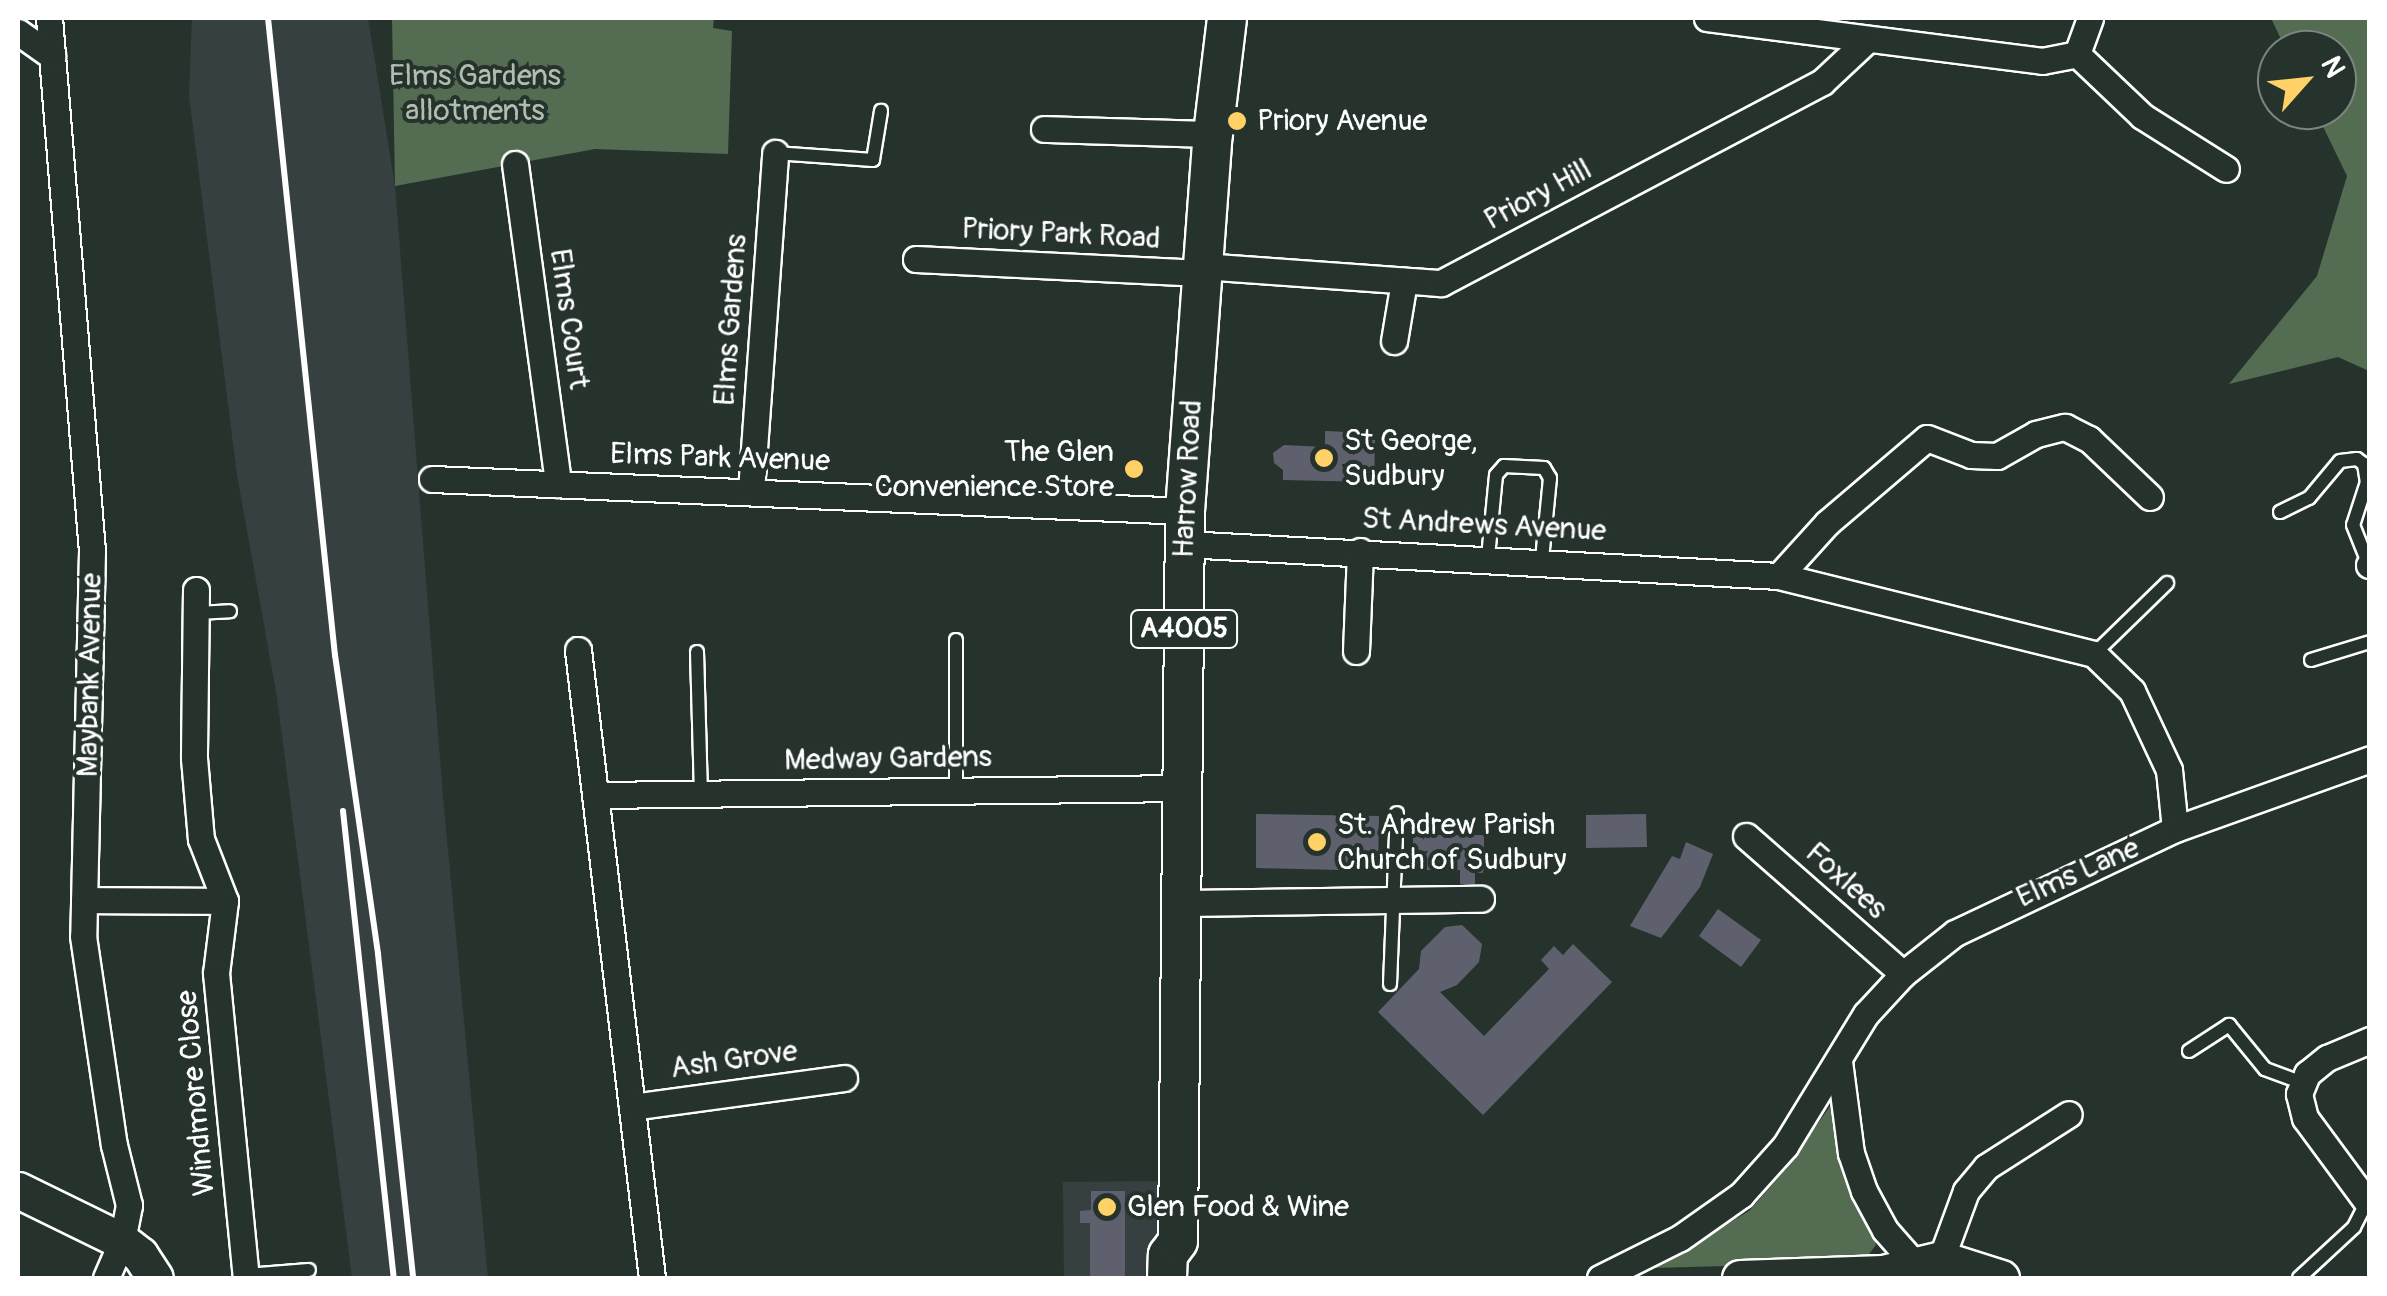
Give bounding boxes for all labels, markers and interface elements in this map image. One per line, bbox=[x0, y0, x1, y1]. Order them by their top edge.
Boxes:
north arrow bbox=[2257, 30, 2357, 130]
text: N bbox=[2313, 51, 2352, 83]
park label: Elms Gardens allotments bbox=[389, 58, 561, 128]
place label: Priory Avenue bbox=[1257, 103, 1427, 139]
marker: Priory Avenue bbox=[1226, 110, 1248, 132]
street label: Priory Hill bbox=[1478, 152, 1598, 238]
street label: Priory Park Road bbox=[961, 211, 1161, 257]
street label: Elms Gardens bbox=[707, 233, 755, 407]
street label: Elms Court bbox=[541, 246, 597, 392]
street label: Harrow Road bbox=[1166, 399, 1210, 559]
place label: St George, Sudbury bbox=[1344, 423, 1478, 494]
place label: The Glen Convenience Store bbox=[874, 434, 1114, 504]
street label: Elms Park Avenue bbox=[609, 436, 831, 480]
marker: St George, Sudbury bbox=[1313, 447, 1335, 469]
marker: The Glen Convenience Store bbox=[1123, 458, 1145, 480]
street label: St Andrews Avenue bbox=[1361, 501, 1607, 549]
street label: Maybank Avenue bbox=[70, 573, 110, 777]
road number: A4005 bbox=[1129, 606, 1239, 652]
street label: Medway Gardens bbox=[784, 739, 992, 779]
place label: St. Andrew Parish Church of Sudbury bbox=[1337, 807, 1567, 878]
street label: Elms Lane bbox=[2011, 830, 2145, 916]
marker: St. Andrew Parish Church of Sudbury bbox=[1306, 831, 1328, 853]
street label: Foxlees bbox=[1798, 835, 1894, 927]
street label: Windmore Close bbox=[169, 989, 223, 1197]
street label: Ash Grove bbox=[668, 1033, 800, 1087]
place label: Glen Food & Wine bbox=[1127, 1189, 1349, 1225]
marker: Glen Food & Wine bbox=[1096, 1196, 1118, 1218]

